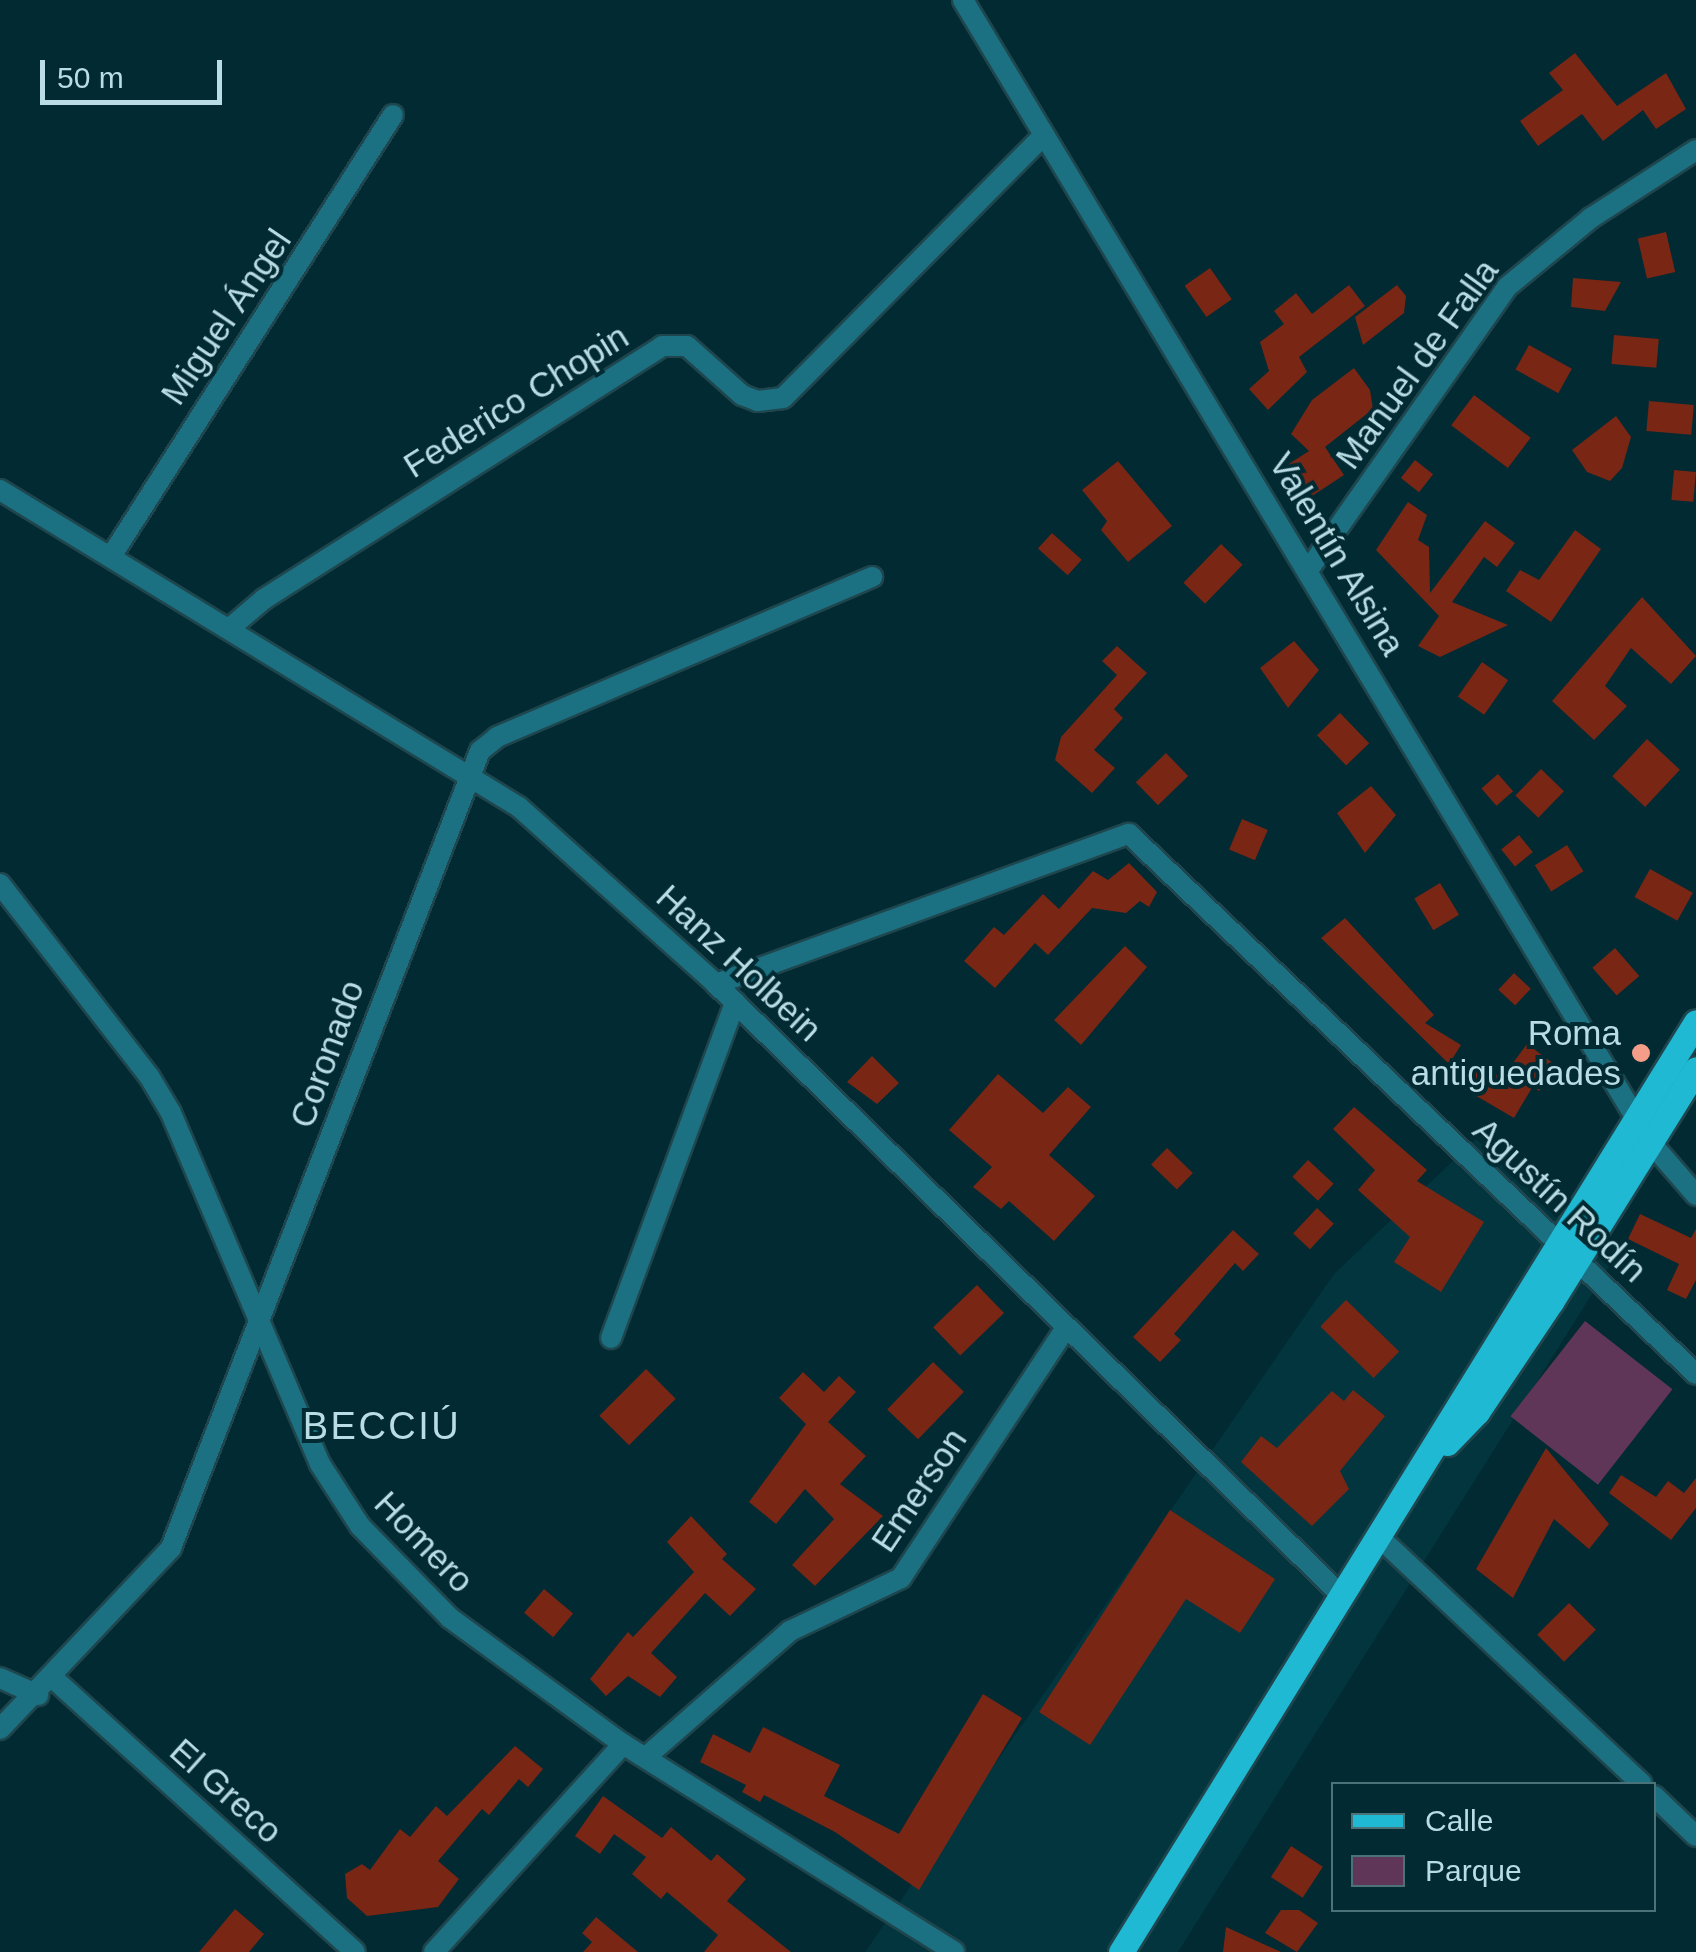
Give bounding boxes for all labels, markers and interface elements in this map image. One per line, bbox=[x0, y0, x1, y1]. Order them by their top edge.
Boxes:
scale bar bbox=[45, 40, 228, 102]
text: 50 m bbox=[57, 61, 124, 94]
street label: Miguel Ángel bbox=[152, 221, 300, 413]
street label: Manuel de Falla bbox=[1327, 251, 1507, 477]
street label: Federico Chopin bbox=[396, 315, 636, 487]
street label: Valentín Alsina bbox=[1260, 444, 1414, 664]
street label: Hanz Holbein bbox=[648, 876, 830, 1050]
street label: Coronado bbox=[281, 975, 373, 1133]
place label: Roma antiguedades bbox=[1411, 1012, 1621, 1094]
marker: Roma antiguedades bbox=[1630, 1042, 1652, 1064]
street label: Agustín Rodín bbox=[1465, 1109, 1655, 1291]
district label: BECCIÚ bbox=[303, 1404, 461, 1450]
street label: Emerson bbox=[862, 1420, 976, 1560]
street label: Homero bbox=[366, 1483, 482, 1601]
street label: El Greco bbox=[161, 1730, 291, 1852]
legend bbox=[1331, 1782, 1656, 1912]
text: Calle bbox=[1425, 1804, 1493, 1837]
text: Parque bbox=[1425, 1854, 1522, 1887]

